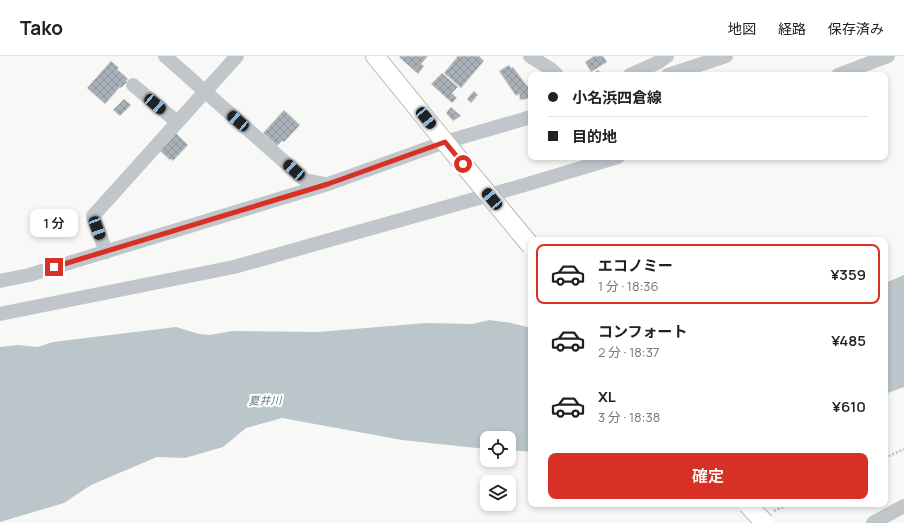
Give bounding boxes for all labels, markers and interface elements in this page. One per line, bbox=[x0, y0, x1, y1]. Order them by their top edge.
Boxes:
text: Tako bbox=[20, 15, 63, 41]
text: 地図 bbox=[728, 19, 756, 38]
text: 経路 bbox=[778, 19, 806, 38]
text: 保存済み bbox=[828, 19, 884, 38]
text: 小名浜四倉線 bbox=[572, 87, 662, 108]
car bbox=[142, 92, 168, 116]
car bbox=[414, 105, 438, 131]
car bbox=[225, 109, 251, 133]
text: 目的地 bbox=[572, 126, 617, 147]
route start bbox=[454, 155, 472, 173]
car bbox=[281, 158, 307, 182]
car bbox=[480, 186, 504, 212]
callout: 1 分 bbox=[30, 209, 78, 237]
text: 1 分 bbox=[43, 214, 65, 232]
car bbox=[87, 215, 107, 241]
text: エコノミー bbox=[598, 255, 673, 276]
icon: car bbox=[550, 256, 586, 292]
route end bbox=[45, 258, 63, 276]
text: ¥359 bbox=[830, 264, 866, 285]
text: 1 分 · 18:36 bbox=[598, 277, 659, 295]
text: コンフォート bbox=[598, 321, 688, 342]
icon: car bbox=[550, 322, 586, 358]
text: ¥485 bbox=[831, 330, 866, 351]
text: 2 分 · 18:37 bbox=[598, 343, 659, 361]
text: XL bbox=[598, 386, 616, 407]
icon: car bbox=[550, 388, 586, 424]
water label: 夏井川 bbox=[248, 392, 283, 408]
text: ¥610 bbox=[832, 396, 866, 417]
text: 3 分 · 18:38 bbox=[598, 408, 660, 426]
map controls bbox=[480, 431, 516, 511]
button: locate bbox=[480, 431, 516, 467]
button: 確定 bbox=[548, 453, 868, 499]
button: layers bbox=[480, 475, 516, 511]

